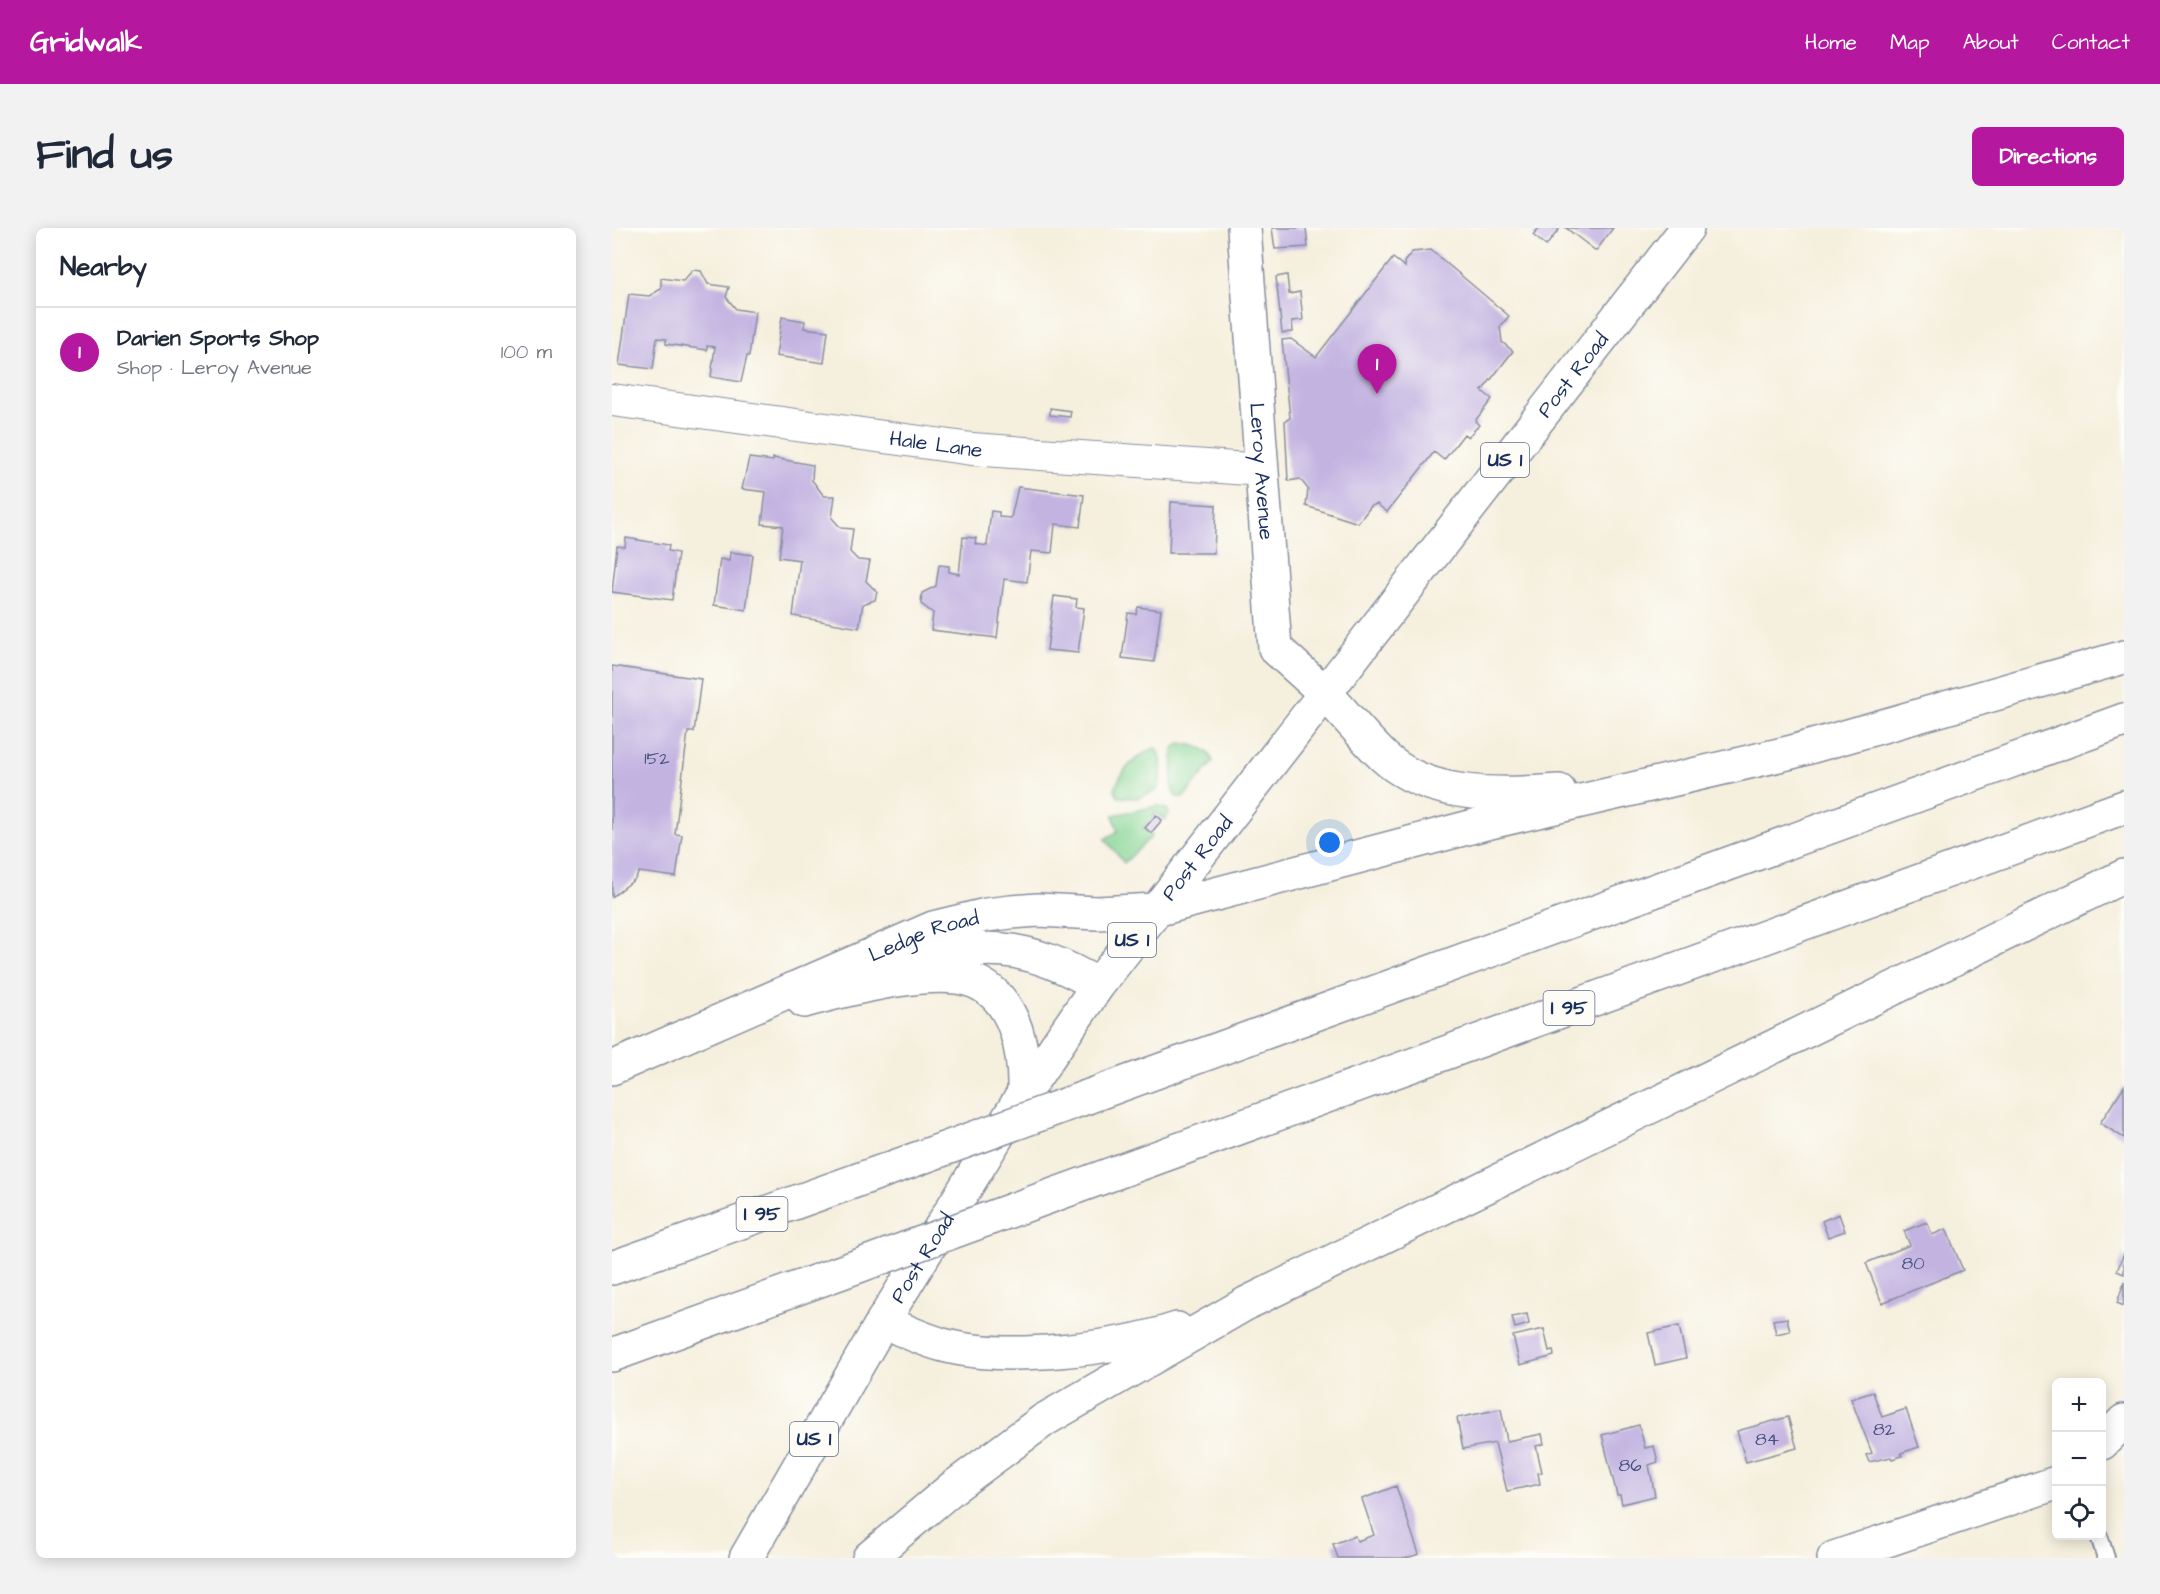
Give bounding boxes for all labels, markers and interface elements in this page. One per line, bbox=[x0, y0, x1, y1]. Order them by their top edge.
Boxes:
text: Gridwalk bbox=[30, 23, 142, 62]
text: Home bbox=[1805, 28, 1857, 57]
text: Map bbox=[1890, 28, 1930, 57]
text: About bbox=[1963, 28, 2019, 57]
text: Contact bbox=[2052, 28, 2130, 57]
text: Find us bbox=[36, 127, 173, 185]
button: Directions bbox=[1972, 127, 2124, 186]
text: Nearby bbox=[60, 249, 147, 285]
text: Darien Sports Shop bbox=[117, 323, 319, 354]
street label: Post Road bbox=[1530, 326, 1615, 423]
text: 1 bbox=[78, 338, 81, 366]
text: 100 m bbox=[501, 338, 552, 366]
pin: 1 bbox=[1358, 344, 1396, 394]
text: Shop · Leroy Avenue bbox=[117, 354, 312, 382]
street label: Leroy Avenue bbox=[1242, 402, 1281, 541]
street label: Hale Lane bbox=[888, 423, 984, 464]
road number: US 1 bbox=[1481, 443, 1529, 477]
house number: 152 bbox=[644, 746, 670, 771]
street label: Post Road bbox=[1155, 809, 1240, 906]
your location bbox=[1315, 828, 1344, 857]
street label: Ledge Road bbox=[864, 903, 982, 969]
road number: US 1 bbox=[1108, 923, 1156, 957]
road number: I 95 bbox=[1544, 991, 1594, 1025]
road number: I 95 bbox=[736, 1197, 788, 1231]
street label: Post Road bbox=[883, 1207, 961, 1308]
house number: 80 bbox=[1901, 1251, 1925, 1276]
map controls bbox=[2052, 1378, 2106, 1540]
button: + bbox=[2052, 1378, 2106, 1432]
house number: 82 bbox=[1873, 1417, 1896, 1442]
road number: US 1 bbox=[790, 1422, 838, 1456]
house number: 84 bbox=[1755, 1427, 1779, 1452]
button: − bbox=[2052, 1432, 2106, 1486]
house number: 86 bbox=[1619, 1453, 1641, 1478]
button: locate bbox=[2052, 1486, 2106, 1540]

